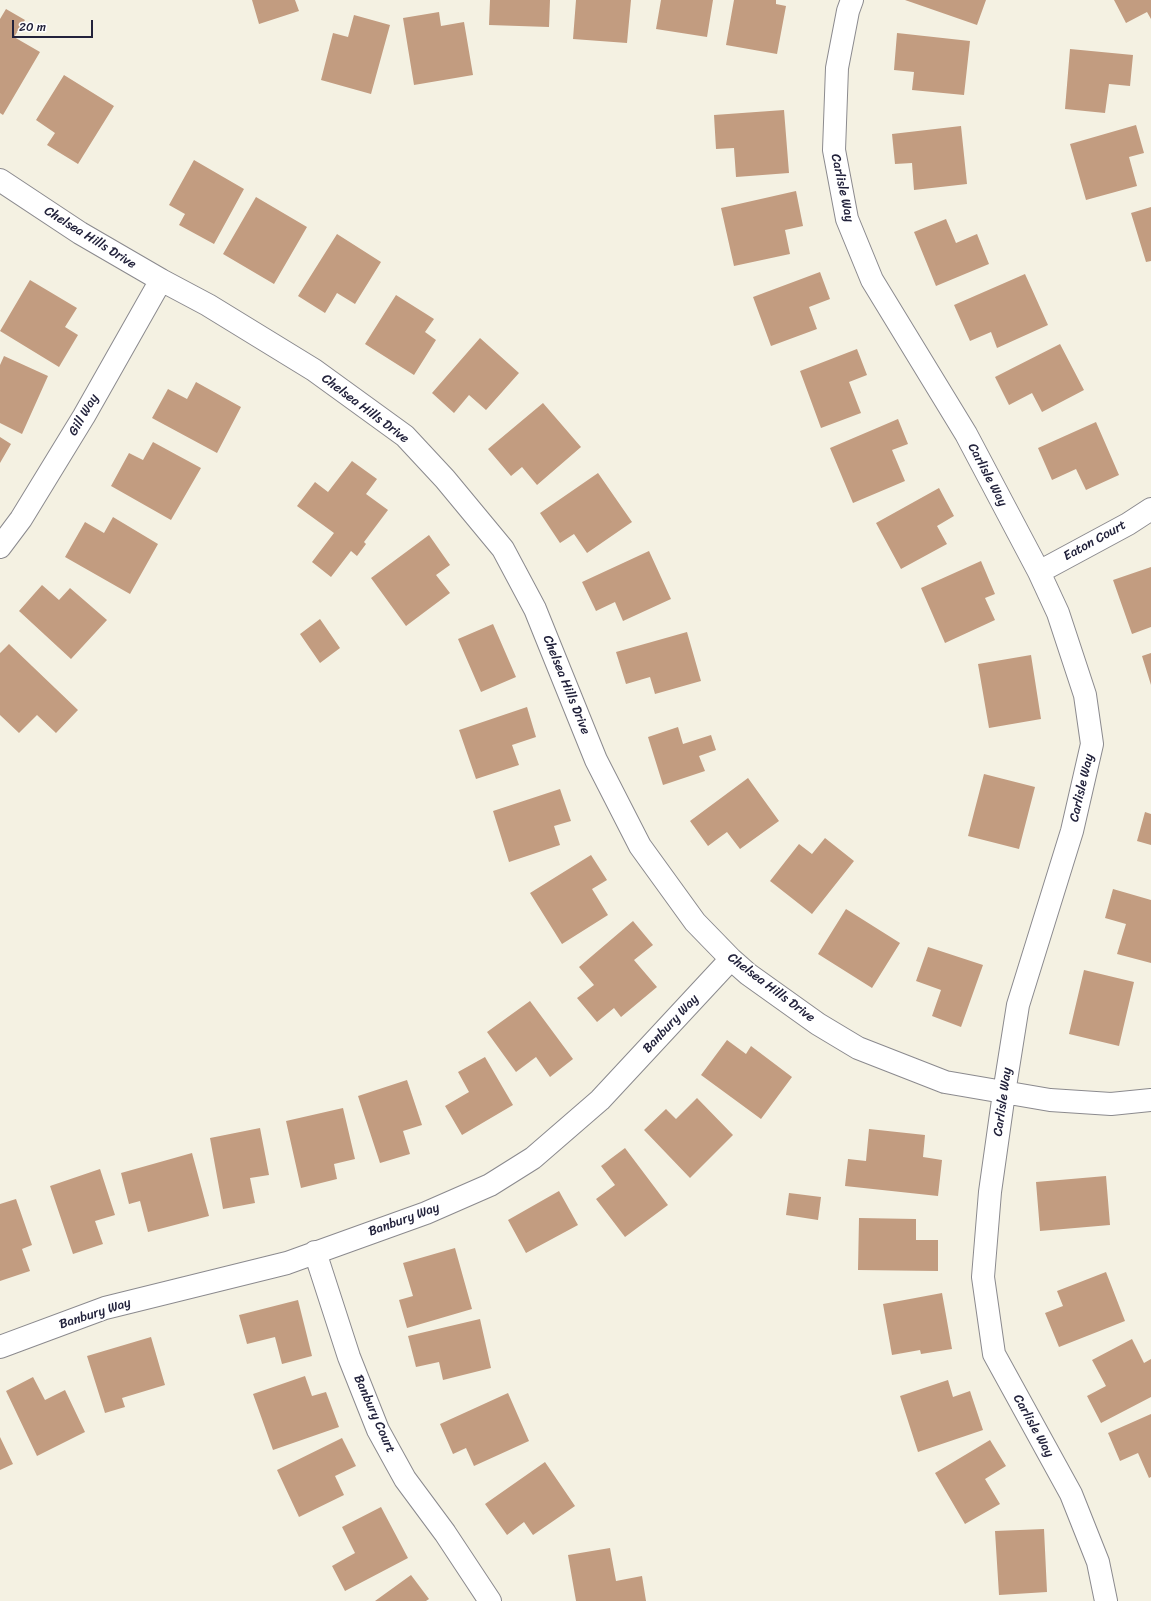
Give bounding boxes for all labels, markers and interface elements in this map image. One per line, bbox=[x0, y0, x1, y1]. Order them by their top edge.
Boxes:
scale bar bbox=[14, 12, 95, 38]
text: 20 m bbox=[19, 16, 46, 38]
street label: Carlisle Way bbox=[827, 153, 857, 223]
street label: Chelsea Hills Drive bbox=[41, 203, 139, 273]
street label: Chelsea Hills Drive bbox=[318, 371, 412, 447]
street label: Gill Way bbox=[66, 391, 102, 439]
street label: Carlisle Way bbox=[964, 441, 1010, 509]
street label: Eaton Court bbox=[1061, 517, 1129, 565]
street label: Chelsea Hills Drive bbox=[539, 633, 593, 737]
street label: Carlisle Way bbox=[1067, 753, 1097, 823]
street label: Chelsea Hills Drive bbox=[724, 950, 818, 1026]
street label: Banbury Way bbox=[640, 991, 702, 1057]
street label: Carlisle Way bbox=[990, 1067, 1016, 1137]
street label: Banbury Way bbox=[366, 1200, 442, 1240]
street label: Banbury Way bbox=[57, 1295, 133, 1333]
street label: Banbury Court bbox=[350, 1373, 398, 1455]
street label: Carlisle Way bbox=[1009, 1392, 1057, 1460]

